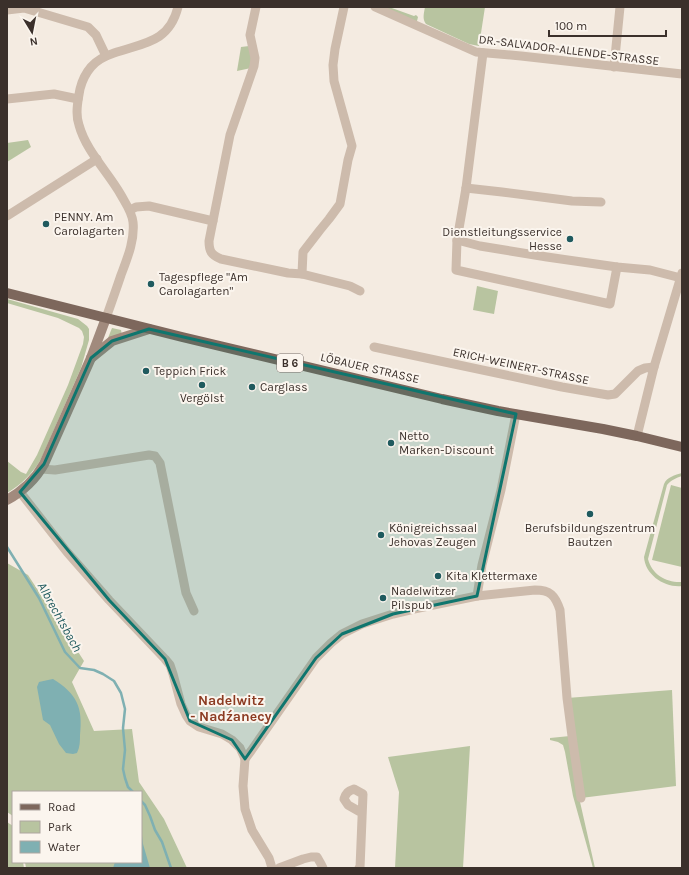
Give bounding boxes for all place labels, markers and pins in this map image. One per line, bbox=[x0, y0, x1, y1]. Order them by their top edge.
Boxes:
place label: PENNY. Am Carolagarten bbox=[54, 210, 124, 238]
marker: PENNY. Am Carolagarten bbox=[41, 219, 51, 229]
place label: Dienstleitungsservice Hesse bbox=[442, 225, 562, 253]
marker: Dienstleitungsservice Hesse bbox=[565, 234, 575, 244]
place label: Tagespflege "Am Carolagarten" bbox=[159, 270, 248, 298]
marker: Tagespflege "Am Carolagarten" bbox=[146, 279, 156, 289]
place label: Teppich Frick bbox=[154, 364, 227, 378]
marker: Teppich Frick bbox=[141, 366, 151, 376]
marker: Vergölst bbox=[197, 380, 207, 390]
place label: Carglass bbox=[260, 380, 307, 394]
marker: Carglass bbox=[247, 382, 257, 392]
place label: Vergölst bbox=[180, 391, 225, 405]
place label: Netto Marken-Discount bbox=[399, 429, 495, 457]
marker: Netto Marken-Discount bbox=[386, 438, 396, 448]
marker: Berufsbildungszentrum Bautzen bbox=[585, 509, 595, 519]
place label: Königreichssaal Jehovas Zeugen bbox=[389, 521, 477, 549]
place label: Berufsbildungszentrum Bautzen bbox=[525, 521, 655, 549]
marker: Königreichssaal Jehovas Zeugen bbox=[376, 530, 386, 540]
place label: Kita Klettermaxe bbox=[446, 569, 537, 583]
marker: Kita Klettermaxe bbox=[433, 571, 443, 581]
place label: Nadelwitzer Pilspub bbox=[391, 584, 456, 612]
marker: Nadelwitzer Pilspub bbox=[378, 593, 388, 603]

